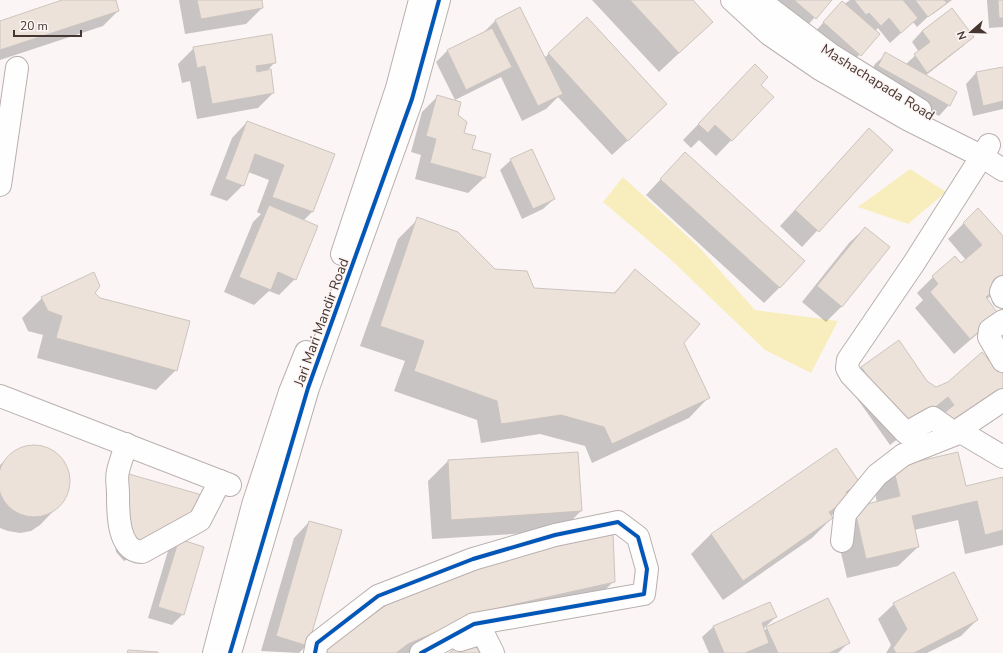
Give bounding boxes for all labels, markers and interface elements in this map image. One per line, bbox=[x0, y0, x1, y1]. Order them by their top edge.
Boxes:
scale bar bbox=[14, 12, 81, 38]
north arrow bbox=[951, 12, 991, 52]
text: 20 m bbox=[20, 18, 48, 34]
text: N bbox=[954, 29, 971, 42]
street label: Mashachapada Road bbox=[817, 40, 938, 125]
street label: Jari Mari Mandir Road bbox=[289, 255, 353, 390]

